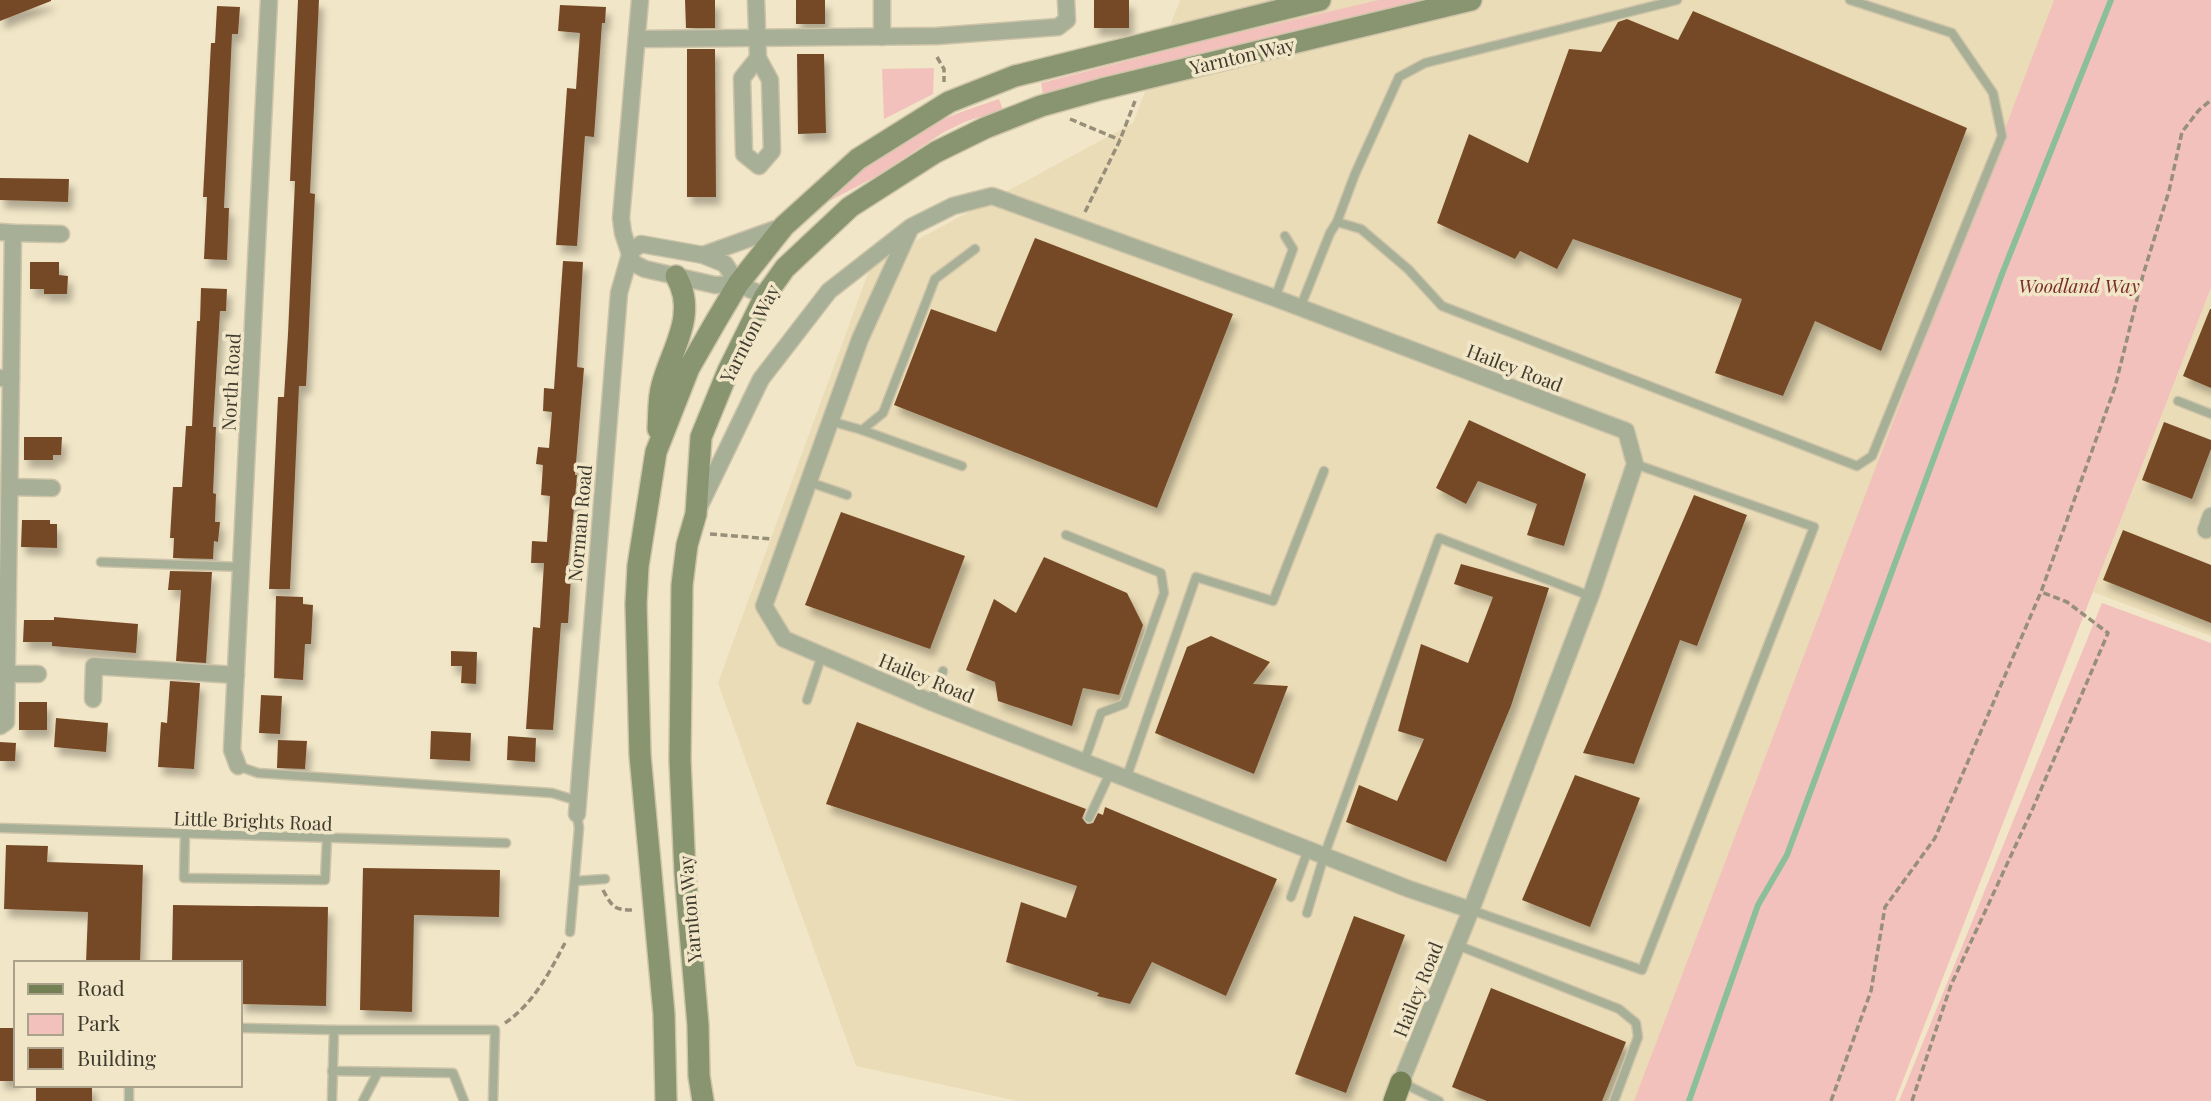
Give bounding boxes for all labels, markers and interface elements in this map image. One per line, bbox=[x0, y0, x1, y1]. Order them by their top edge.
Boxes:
street label: Yarnton Way bbox=[1186, 30, 1297, 80]
park label: Woodland Way bbox=[2018, 272, 2140, 298]
street label: Yarnton Way bbox=[713, 279, 785, 387]
street label: North Road bbox=[214, 332, 246, 432]
street label: Hailey Road bbox=[1463, 337, 1567, 397]
street label: Norman Road bbox=[561, 463, 597, 583]
street label: Hailey Road bbox=[875, 646, 979, 708]
street label: Little Brights Road bbox=[173, 804, 333, 836]
street label: Yarnton Way bbox=[671, 854, 707, 964]
street label: Hailey Road bbox=[1386, 937, 1448, 1041]
legend bbox=[14, 961, 242, 1087]
text: Road bbox=[77, 973, 125, 1001]
text: Park bbox=[77, 1008, 121, 1036]
text: Building bbox=[77, 1043, 156, 1071]

